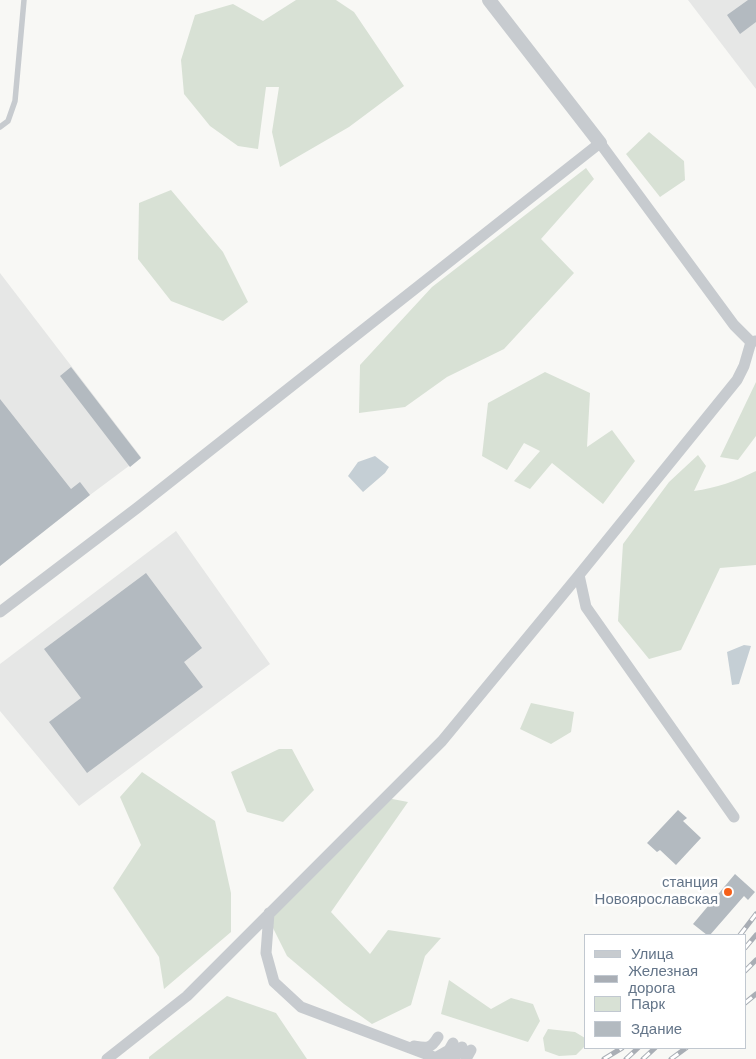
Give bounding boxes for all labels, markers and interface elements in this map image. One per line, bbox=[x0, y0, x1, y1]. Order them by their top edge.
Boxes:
place label: станция Новоярославская bbox=[595, 874, 718, 909]
marker: станция Новоярославская bbox=[722, 886, 734, 898]
legend bbox=[584, 934, 746, 1049]
text: Улица bbox=[631, 945, 674, 962]
text: Железная дорога bbox=[628, 962, 698, 996]
text: Парк bbox=[631, 995, 665, 1012]
text: Здание bbox=[631, 1020, 682, 1037]

